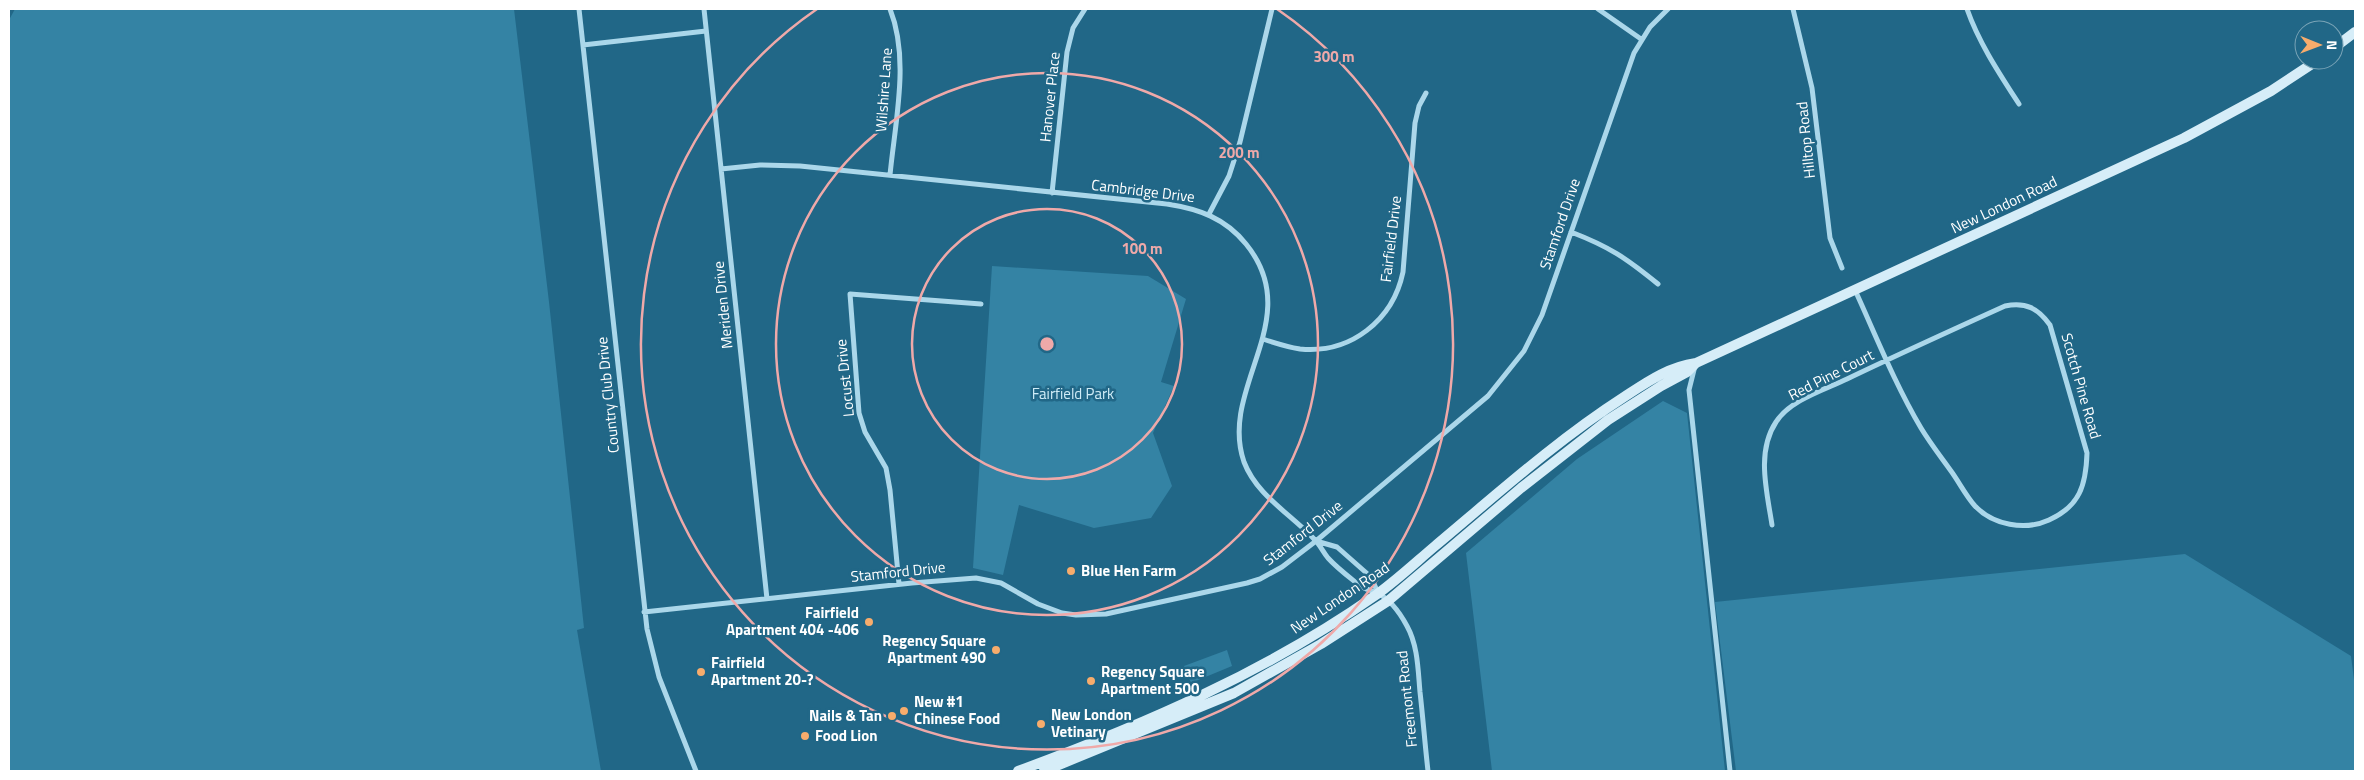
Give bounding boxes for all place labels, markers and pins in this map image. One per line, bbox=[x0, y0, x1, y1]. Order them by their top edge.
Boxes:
centre of rings bbox=[1038, 335, 1056, 353]
place label: Blue Hen Farm bbox=[1081, 559, 1176, 582]
marker: Blue Hen Farm bbox=[1065, 565, 1077, 577]
place label: Fairfield Apartment 404 -406 bbox=[726, 601, 859, 641]
marker: Fairfield Apartment 404 -406 bbox=[863, 616, 875, 628]
place label: Regency Square Apartment 490 bbox=[882, 629, 987, 669]
marker: Regency Square Apartment 490 bbox=[990, 644, 1002, 656]
place label: Fairfield Apartment 20-? bbox=[711, 651, 814, 691]
place label: Regency Square Apartment 500 bbox=[1101, 660, 1205, 700]
marker: Fairfield Apartment 20-? bbox=[695, 666, 707, 678]
marker: Regency Square Apartment 500 bbox=[1085, 675, 1097, 687]
place label: New #1 Chinese Food bbox=[914, 690, 1000, 730]
place label: New London Vetinary bbox=[1051, 703, 1132, 743]
place label: Nails & Tan bbox=[809, 704, 882, 727]
marker: New #1 Chinese Food bbox=[898, 705, 910, 717]
marker: Nails & Tan bbox=[886, 710, 898, 722]
marker: New London Vetinary bbox=[1035, 718, 1047, 730]
place label: Food Lion bbox=[815, 724, 877, 747]
marker: Food Lion bbox=[799, 730, 811, 742]

